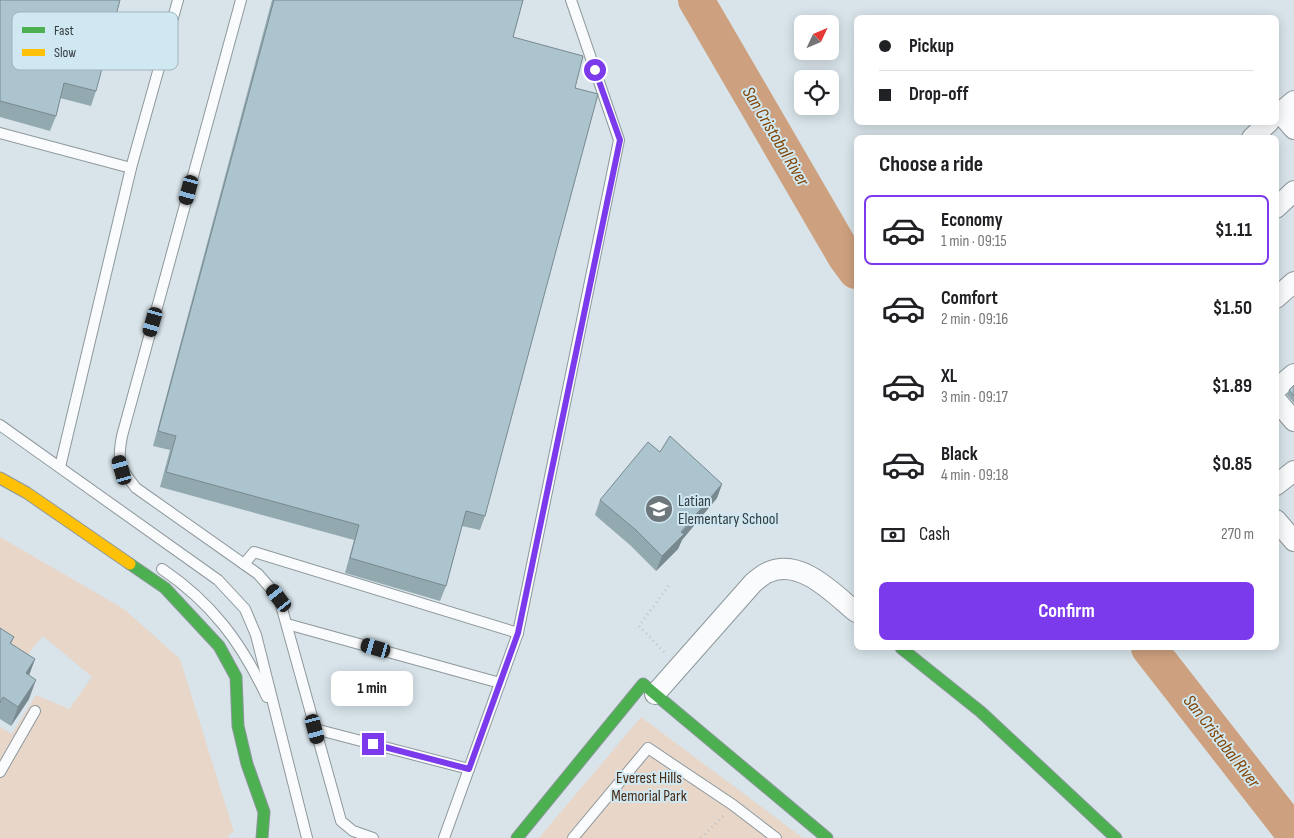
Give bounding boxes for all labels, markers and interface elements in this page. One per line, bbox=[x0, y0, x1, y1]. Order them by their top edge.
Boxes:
legend bbox=[12, 12, 178, 70]
north arrow bbox=[794, 15, 839, 60]
map controls bbox=[794, 15, 839, 115]
text: Fast bbox=[54, 22, 74, 39]
text: Pickup bbox=[909, 35, 954, 58]
text: Slow bbox=[54, 44, 76, 61]
route start bbox=[584, 59, 606, 81]
button: locate bbox=[794, 70, 839, 115]
water label: San Cristobal River bbox=[738, 83, 814, 190]
text: Drop-off bbox=[909, 83, 969, 106]
text: Choose a ride bbox=[879, 151, 983, 178]
car bbox=[177, 174, 200, 206]
icon: car bbox=[881, 208, 926, 253]
text: Economy bbox=[941, 209, 1003, 232]
text: $1.11 bbox=[1215, 219, 1252, 242]
text: 1 min · 09:15 bbox=[941, 232, 1007, 251]
icon: car bbox=[881, 286, 926, 331]
text: Comfort bbox=[941, 287, 998, 310]
text: $1.50 bbox=[1213, 297, 1252, 320]
car bbox=[141, 306, 164, 338]
text: 2 min · 09:16 bbox=[941, 310, 1008, 329]
icon: car bbox=[881, 364, 926, 409]
text: XL bbox=[941, 365, 957, 388]
text: $1.89 bbox=[1212, 375, 1252, 398]
text: 3 min · 09:17 bbox=[941, 388, 1008, 407]
icon: car bbox=[881, 442, 926, 487]
text: Black bbox=[941, 443, 978, 466]
text: $0.85 bbox=[1212, 453, 1252, 476]
car bbox=[110, 454, 133, 486]
text: 4 min · 09:18 bbox=[941, 466, 1008, 485]
place label: Latian Elementary School bbox=[678, 492, 778, 529]
school or university icon: Latian Elementary School bbox=[644, 494, 674, 524]
icon: cash bbox=[879, 521, 907, 549]
text: Cash bbox=[919, 523, 950, 546]
text: 270 m bbox=[1221, 525, 1254, 544]
car bbox=[263, 582, 294, 614]
button: Confirm bbox=[879, 582, 1254, 640]
car bbox=[359, 637, 392, 659]
callout: 1 min bbox=[332, 672, 414, 706]
text: 1 min bbox=[357, 679, 387, 698]
water label: San Cristobal River bbox=[1179, 691, 1265, 793]
car bbox=[303, 713, 326, 745]
route end bbox=[362, 733, 384, 755]
park label: Everest Hills Memorial Park bbox=[611, 769, 687, 806]

